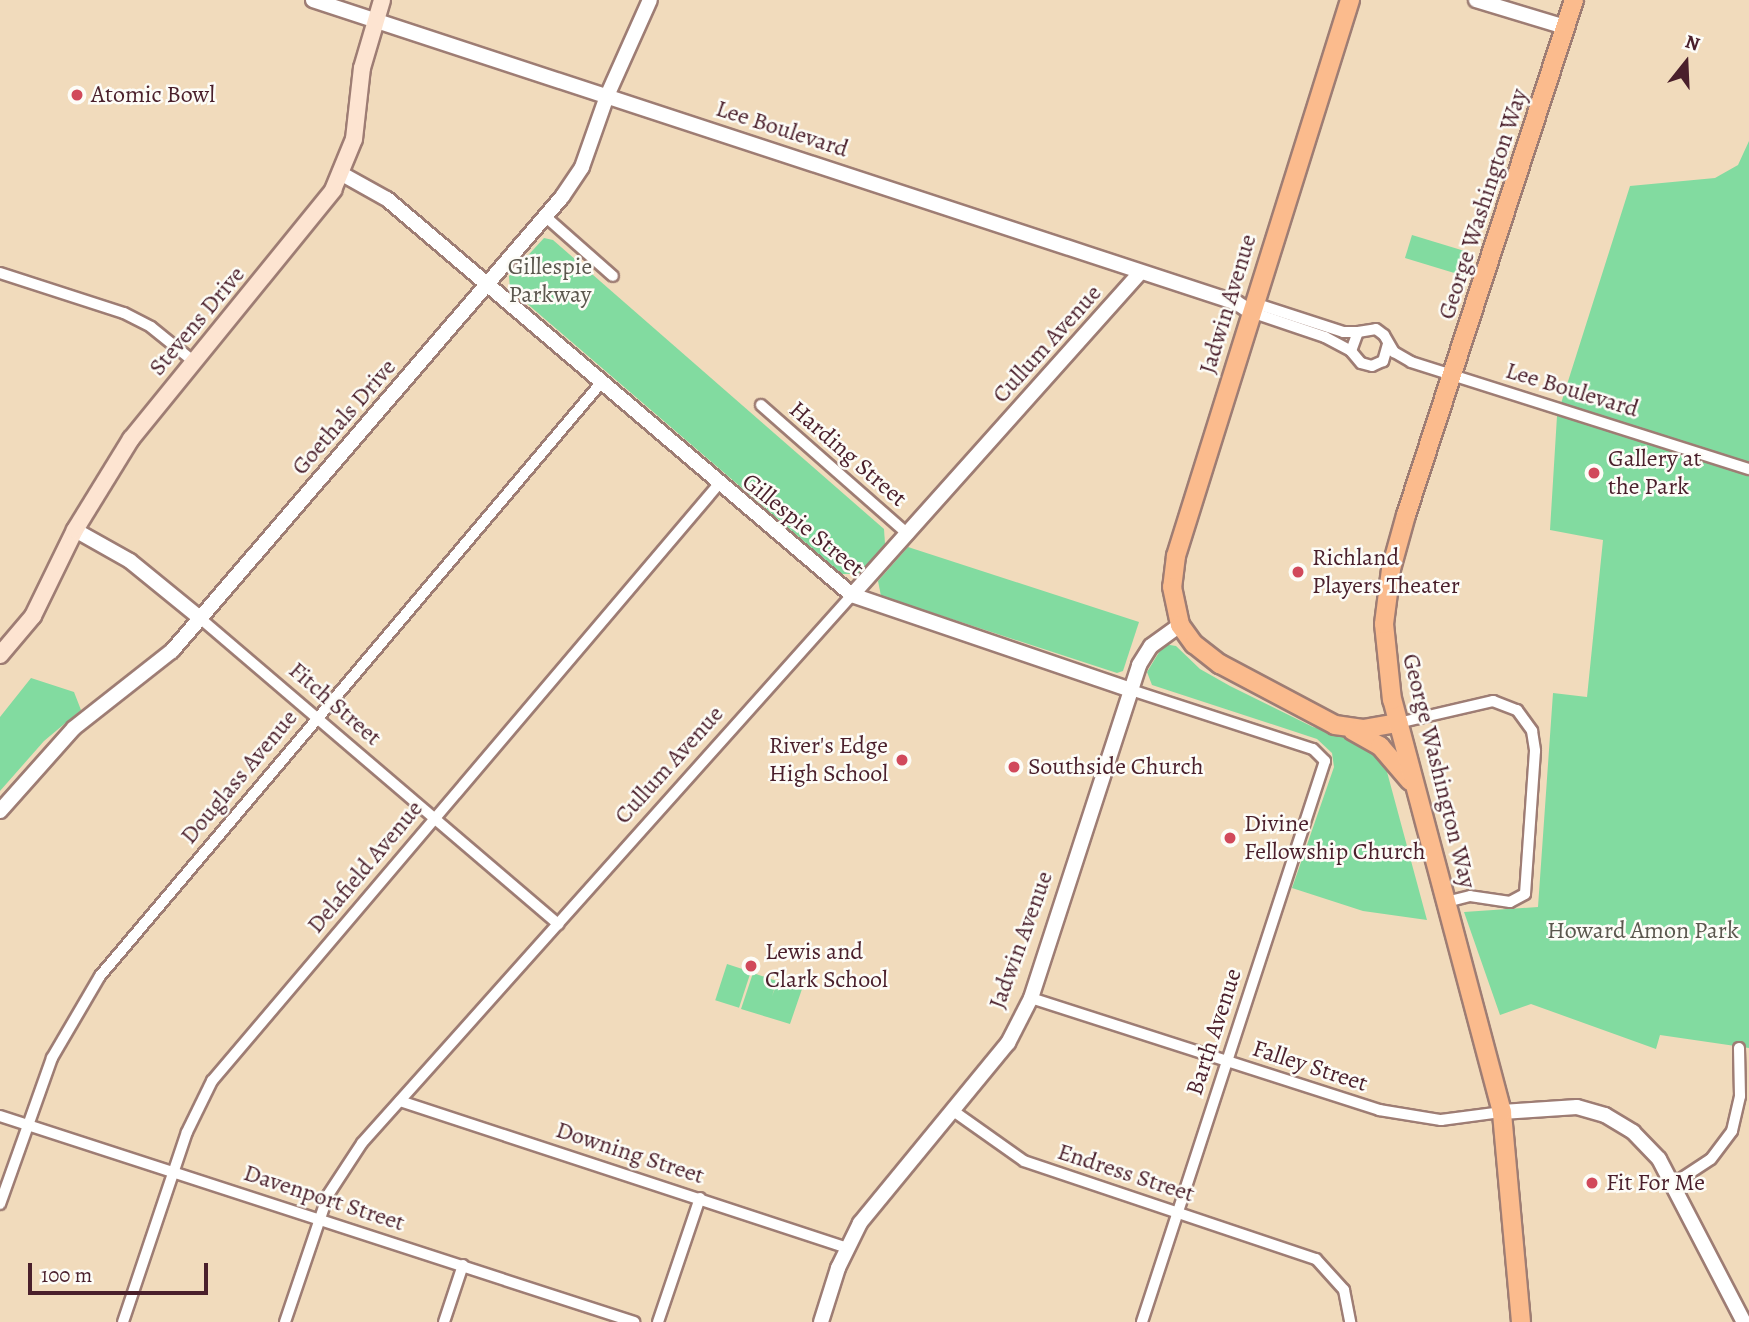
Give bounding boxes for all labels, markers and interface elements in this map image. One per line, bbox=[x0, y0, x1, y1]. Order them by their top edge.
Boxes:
north arrow bbox=[1651, 28, 1721, 98]
text: N bbox=[1682, 29, 1703, 58]
place label: Atomic Bowl bbox=[91, 81, 215, 109]
street label: George Washington Way bbox=[1432, 85, 1534, 323]
marker: Atomic Bowl bbox=[69, 87, 85, 103]
street label: Lee Boulevard bbox=[712, 94, 852, 164]
street label: Jadwin Avenue bbox=[1193, 231, 1263, 377]
park label: Gillespie Parkway bbox=[508, 253, 592, 309]
street label: Stevens Drive bbox=[143, 260, 251, 382]
street label: Cullum Avenue bbox=[986, 279, 1108, 409]
street label: Goethals Drive bbox=[286, 353, 402, 481]
street label: Lee Boulevard bbox=[1502, 356, 1642, 424]
street label: Harding Street bbox=[783, 395, 913, 513]
place label: Gallery at the Park bbox=[1608, 445, 1702, 501]
marker: Gallery at the Park bbox=[1586, 465, 1602, 481]
street label: Gillespie Street bbox=[736, 467, 870, 583]
place label: Richland Players Theater bbox=[1312, 544, 1460, 600]
marker: Richland Players Theater bbox=[1290, 564, 1306, 580]
street label: George Washington Way bbox=[1396, 651, 1482, 891]
street label: Fitch Street bbox=[283, 656, 387, 752]
street label: Cullum Avenue bbox=[608, 700, 730, 830]
street label: Douglass Avenue bbox=[174, 704, 304, 850]
place label: River's Edge High School bbox=[769, 732, 888, 788]
marker: River's Edge High School bbox=[894, 752, 910, 768]
place label: Southside Church bbox=[1028, 753, 1203, 781]
marker: Southside Church bbox=[1006, 759, 1022, 775]
street label: Delafield Avenue bbox=[301, 795, 429, 939]
place label: Divine Fellowship Church bbox=[1244, 810, 1426, 866]
marker: Divine Fellowship Church bbox=[1222, 830, 1238, 846]
street label: Jadwin Avenue bbox=[983, 867, 1059, 1013]
park label: Howard Amon Park bbox=[1547, 917, 1739, 945]
place label: Lewis and Clark School bbox=[765, 938, 888, 994]
marker: Lewis and Clark School bbox=[743, 958, 759, 974]
street label: Barth Avenue bbox=[1180, 965, 1248, 1099]
street label: Falley Street bbox=[1249, 1034, 1371, 1098]
street label: Downing Street bbox=[552, 1115, 708, 1191]
street label: Endress Street bbox=[1054, 1137, 1198, 1209]
street label: Davenport Street bbox=[240, 1158, 408, 1238]
place label: Fit For Me bbox=[1606, 1169, 1705, 1197]
marker: Fit For Me bbox=[1584, 1175, 1600, 1191]
scale bar bbox=[32, 1248, 212, 1292]
text: 100 m bbox=[41, 1261, 92, 1289]

